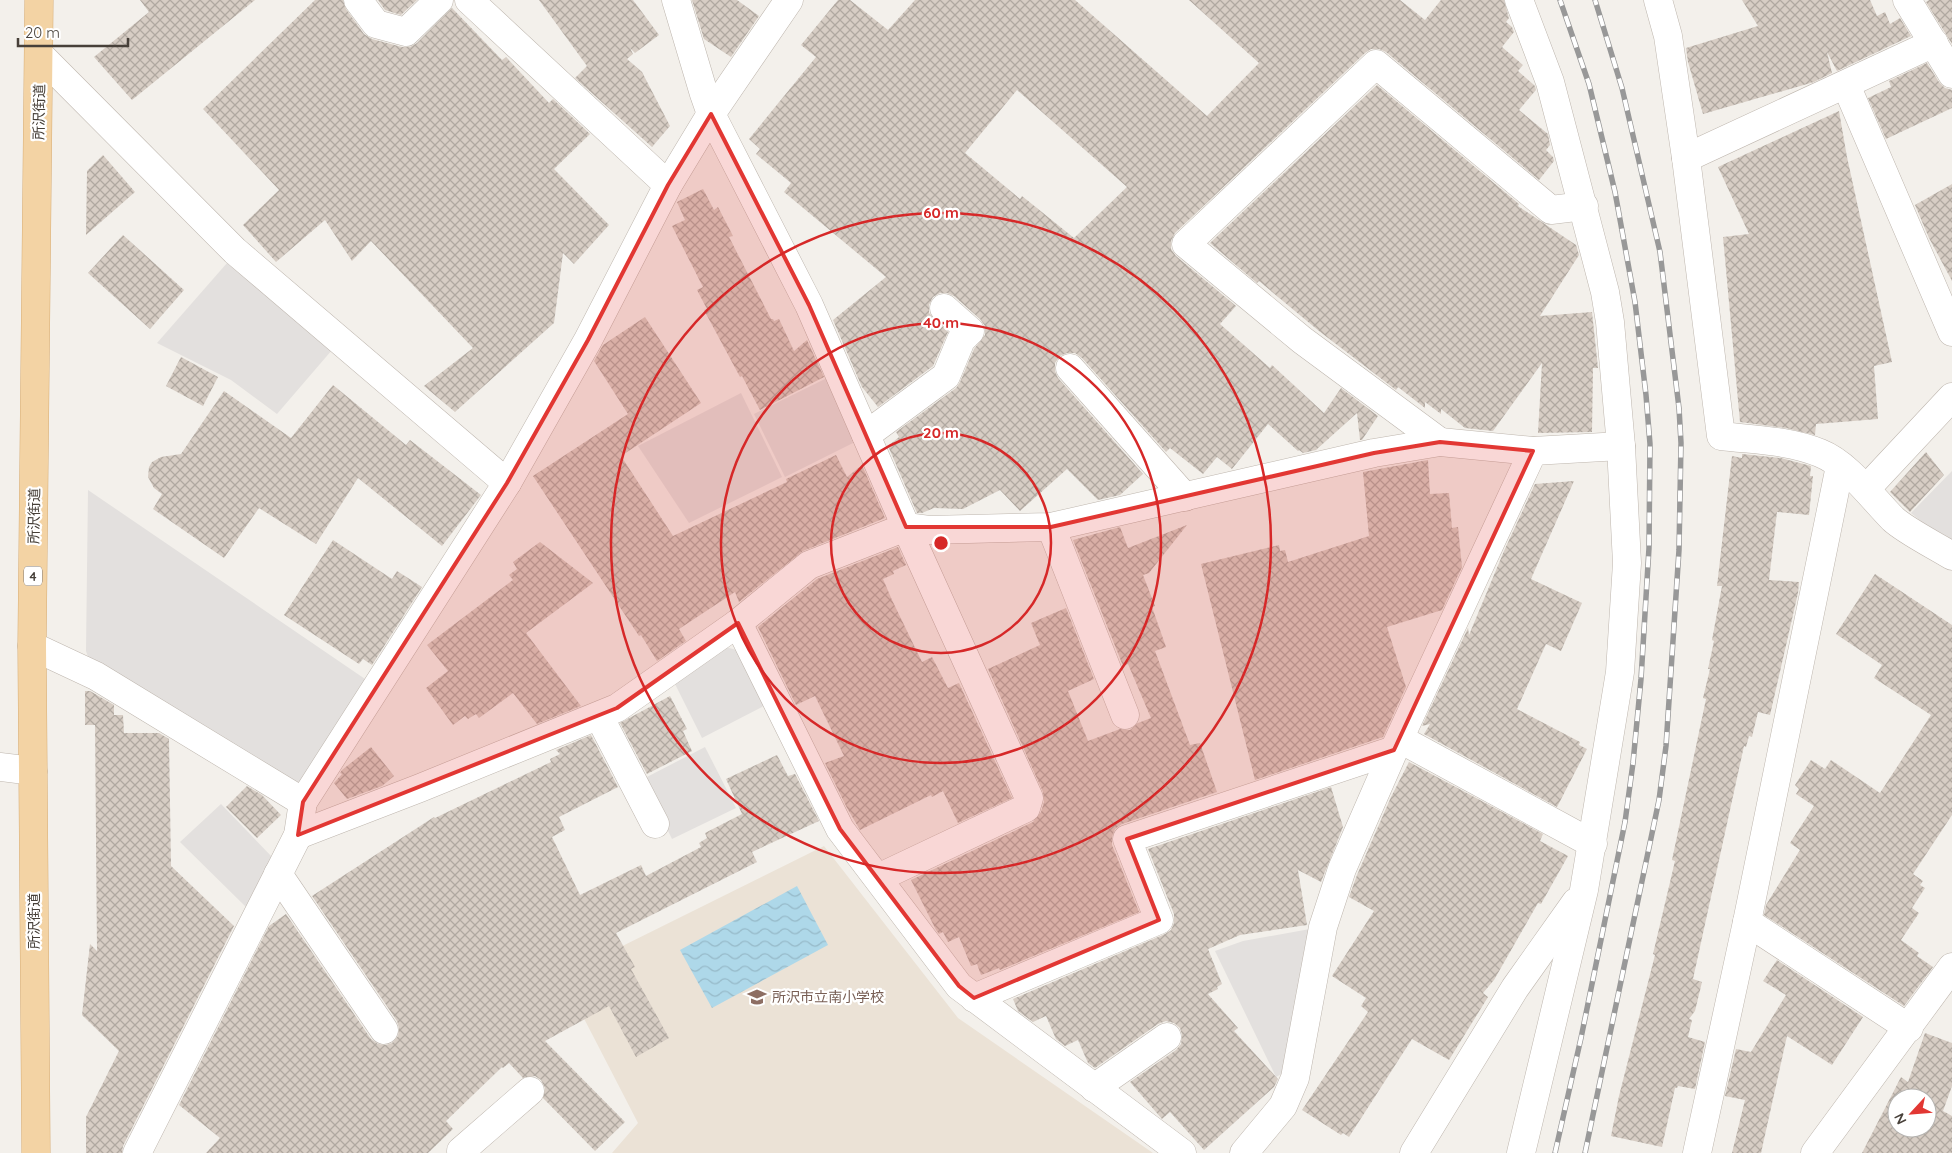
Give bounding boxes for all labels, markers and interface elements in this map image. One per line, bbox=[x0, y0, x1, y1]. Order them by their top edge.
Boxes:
scale bar bbox=[18, 15, 128, 47]
text: 20 m bbox=[25, 23, 60, 42]
street label: 所沢街道 bbox=[30, 84, 48, 140]
text: 60 m bbox=[923, 203, 959, 222]
text: 40 m bbox=[923, 313, 959, 332]
text: 20 m bbox=[923, 423, 959, 442]
street label: 所沢街道 bbox=[25, 488, 43, 544]
centre of rings bbox=[932, 534, 950, 552]
road number: 4 bbox=[24, 566, 42, 586]
street label: 所沢街道 bbox=[25, 893, 43, 949]
school or university icon: 所沢市立南小学校 bbox=[746, 986, 768, 1008]
place label: 所沢市立南小学校 bbox=[772, 988, 884, 1006]
north arrow bbox=[1887, 1088, 1937, 1138]
text: N bbox=[1890, 1110, 1911, 1127]

